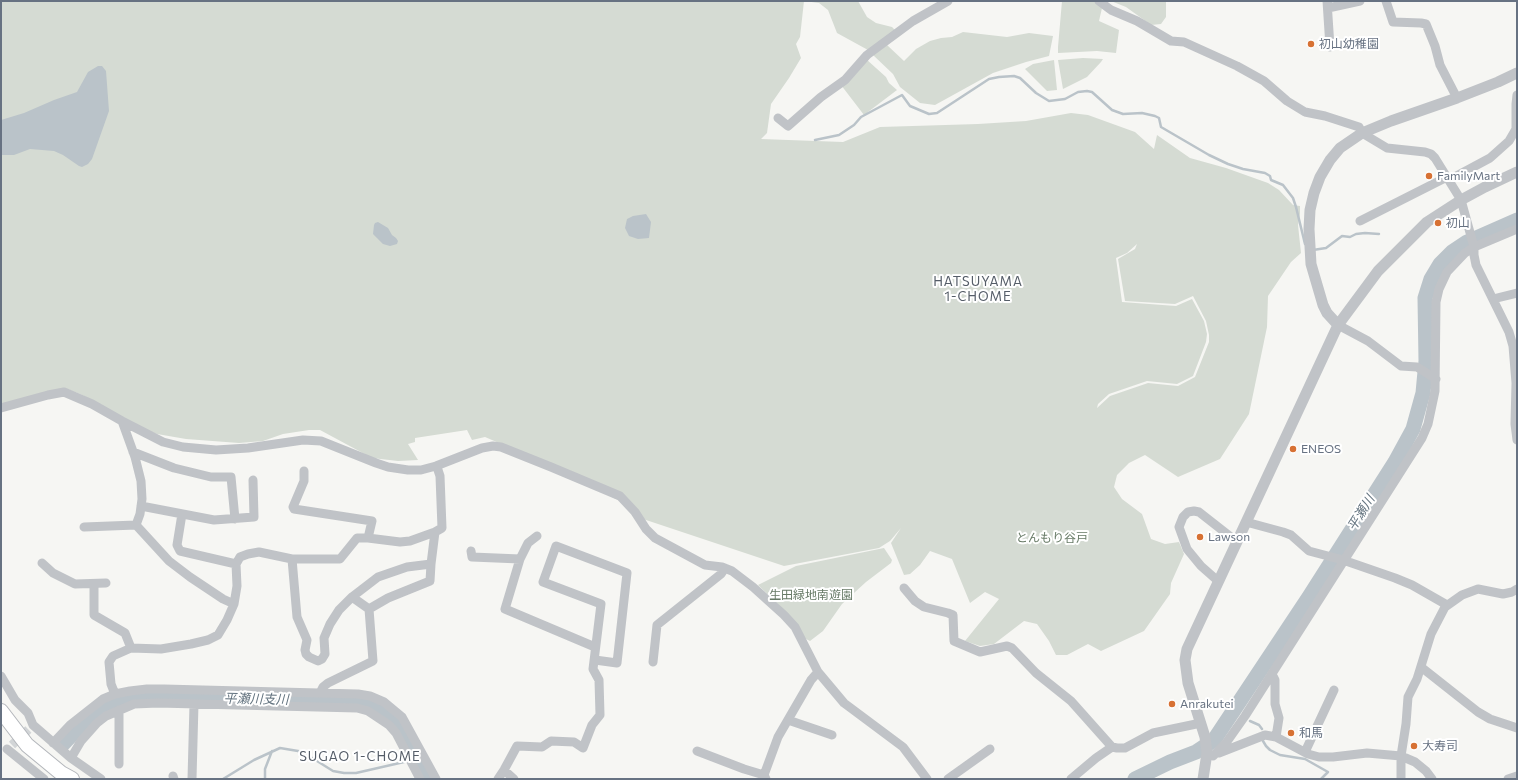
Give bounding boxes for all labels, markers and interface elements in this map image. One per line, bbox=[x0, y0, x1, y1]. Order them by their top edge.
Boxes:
place label: 初山幼稚園 bbox=[1319, 37, 1379, 51]
marker: 初山幼稚園 bbox=[1306, 39, 1316, 49]
place label: FamilyMart bbox=[1437, 169, 1500, 183]
marker: FamilyMart bbox=[1424, 171, 1434, 181]
place label: 初山 bbox=[1446, 216, 1470, 230]
marker: 初山 bbox=[1433, 218, 1443, 228]
district label: HATSUYAMA 1-CHOME bbox=[933, 274, 1023, 305]
place label: ENEOS bbox=[1301, 442, 1341, 456]
marker: ENEOS bbox=[1288, 444, 1298, 454]
water label: 平瀬川 bbox=[1344, 492, 1378, 534]
place label: Lawson bbox=[1208, 530, 1250, 544]
park label: とんもり谷戸 bbox=[1016, 531, 1088, 545]
marker: Lawson bbox=[1195, 532, 1205, 542]
park label: 生田緑地南遊園 bbox=[769, 588, 853, 602]
water label: 平瀬川支川 bbox=[223, 691, 289, 707]
place label: Anrakutei bbox=[1180, 697, 1234, 711]
marker: Anrakutei bbox=[1167, 699, 1177, 709]
place label: 和馬 bbox=[1299, 726, 1323, 740]
marker: 和馬 bbox=[1286, 728, 1296, 738]
place label: 大寿司 bbox=[1422, 739, 1458, 753]
marker: 大寿司 bbox=[1409, 741, 1419, 751]
district label: SUGAO 1-CHOME bbox=[299, 749, 421, 765]

